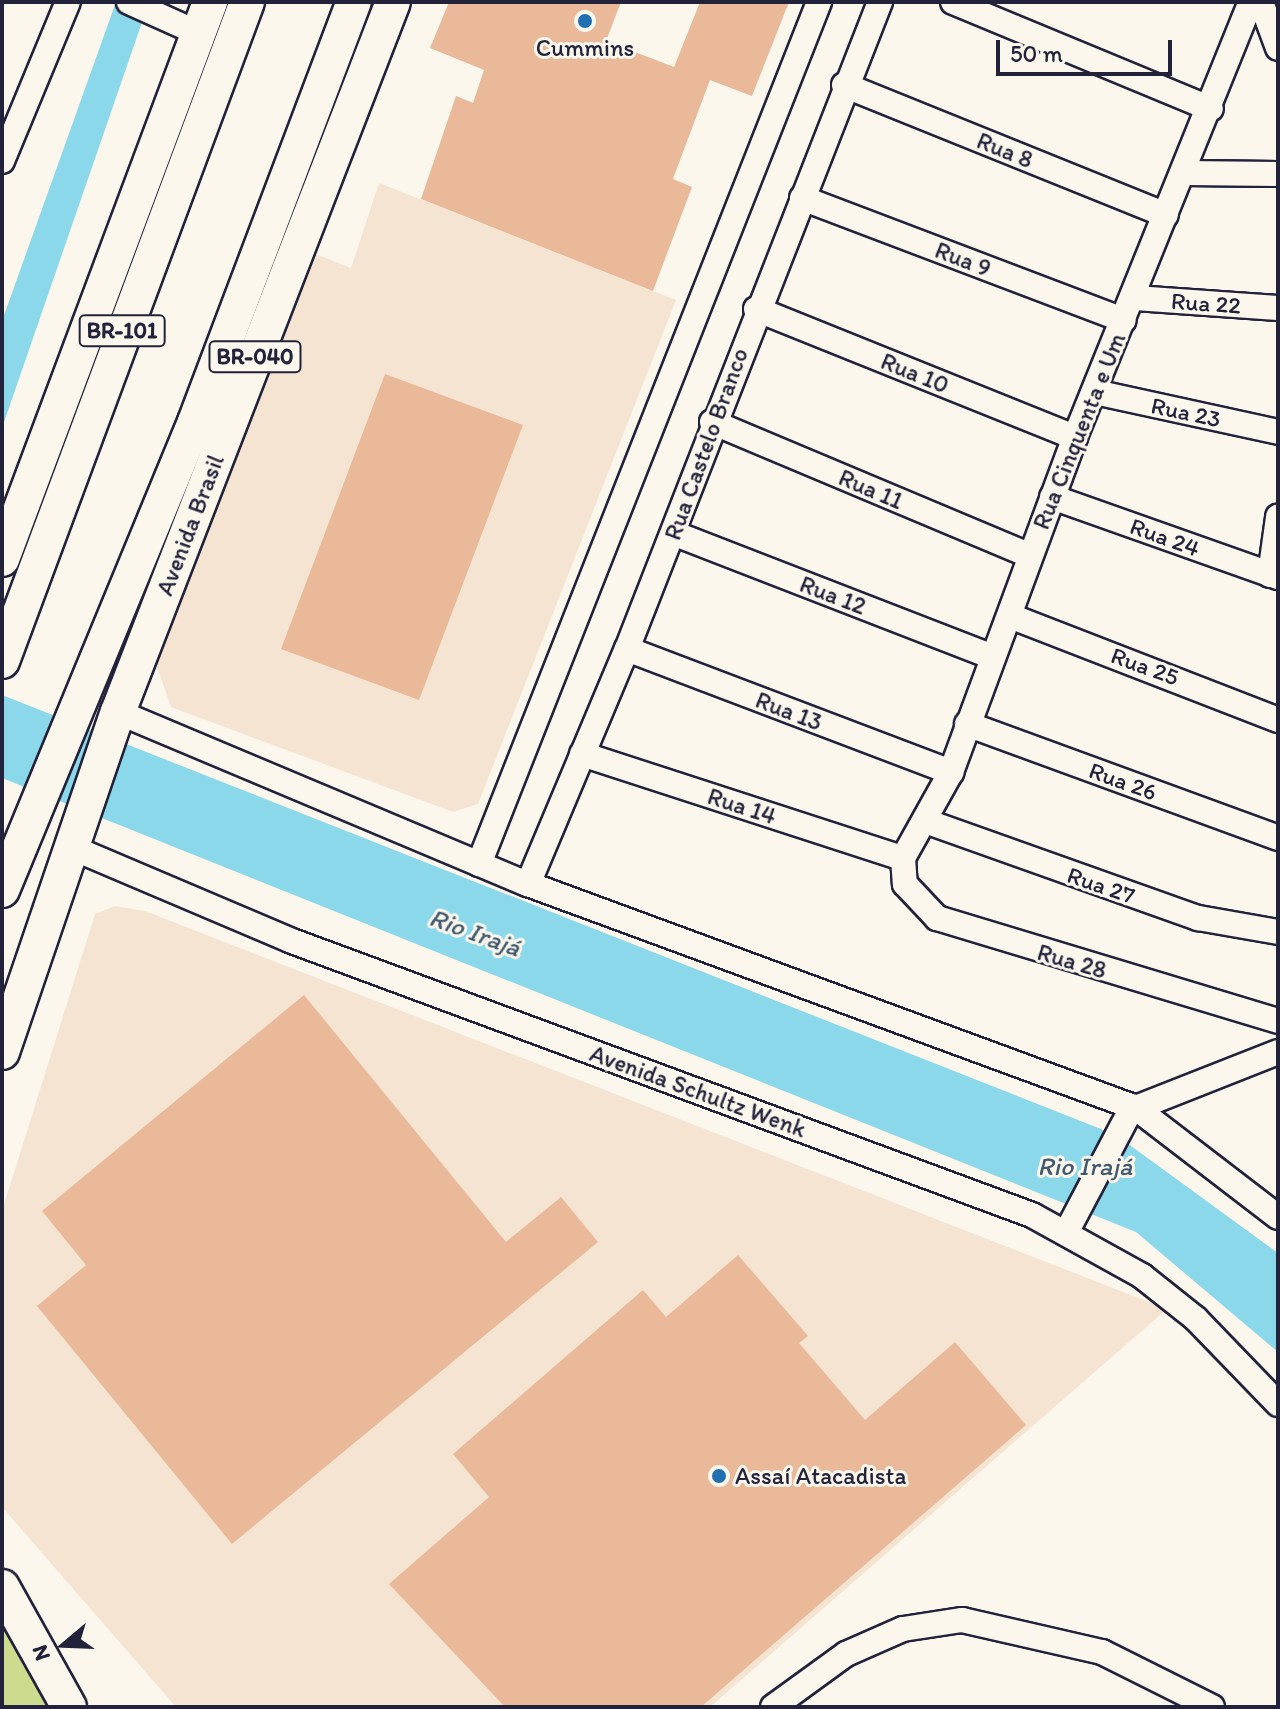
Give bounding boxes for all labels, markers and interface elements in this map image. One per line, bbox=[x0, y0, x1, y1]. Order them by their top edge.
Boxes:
marker: Cummins bbox=[576, 12, 594, 30]
scale bar bbox=[1000, 24, 1176, 74]
place label: Cummins bbox=[536, 34, 634, 62]
text: 50 m bbox=[1010, 39, 1063, 68]
street label: Rua 8 bbox=[973, 126, 1037, 174]
street label: Rua 9 bbox=[931, 235, 995, 283]
street label: Rua 22 bbox=[1170, 286, 1242, 320]
road number: BR-101 bbox=[78, 313, 166, 349]
street label: Rua Cinquenta e Um bbox=[1026, 328, 1132, 534]
road number: BR-040 bbox=[207, 339, 303, 375]
street label: Rua Castelo Branco bbox=[658, 344, 754, 544]
street label: Rua 10 bbox=[877, 346, 953, 400]
street label: Rua 23 bbox=[1148, 391, 1224, 433]
street label: Avenida Brasil bbox=[150, 450, 230, 600]
street label: Rua 11 bbox=[834, 463, 908, 515]
street label: Rua 24 bbox=[1126, 511, 1204, 563]
street label: Rua 12 bbox=[796, 569, 870, 621]
street label: Rua 25 bbox=[1107, 640, 1183, 692]
street label: Rua 13 bbox=[752, 685, 826, 737]
street label: Rua 26 bbox=[1085, 755, 1161, 807]
street label: Rua 14 bbox=[704, 781, 780, 831]
street label: Rua 27 bbox=[1063, 860, 1139, 910]
water label: Rio Irajá bbox=[425, 902, 525, 964]
street label: Rua 28 bbox=[1034, 937, 1110, 985]
street label: Avenida Schultz Wenk bbox=[587, 1039, 809, 1143]
water label: Rio Irajá bbox=[1038, 1151, 1132, 1183]
place label: Assaí Atacadista bbox=[735, 1462, 907, 1490]
marker: Assaí Atacadista bbox=[710, 1467, 728, 1485]
north arrow bbox=[24, 1605, 104, 1685]
text: N bbox=[26, 1642, 56, 1664]

